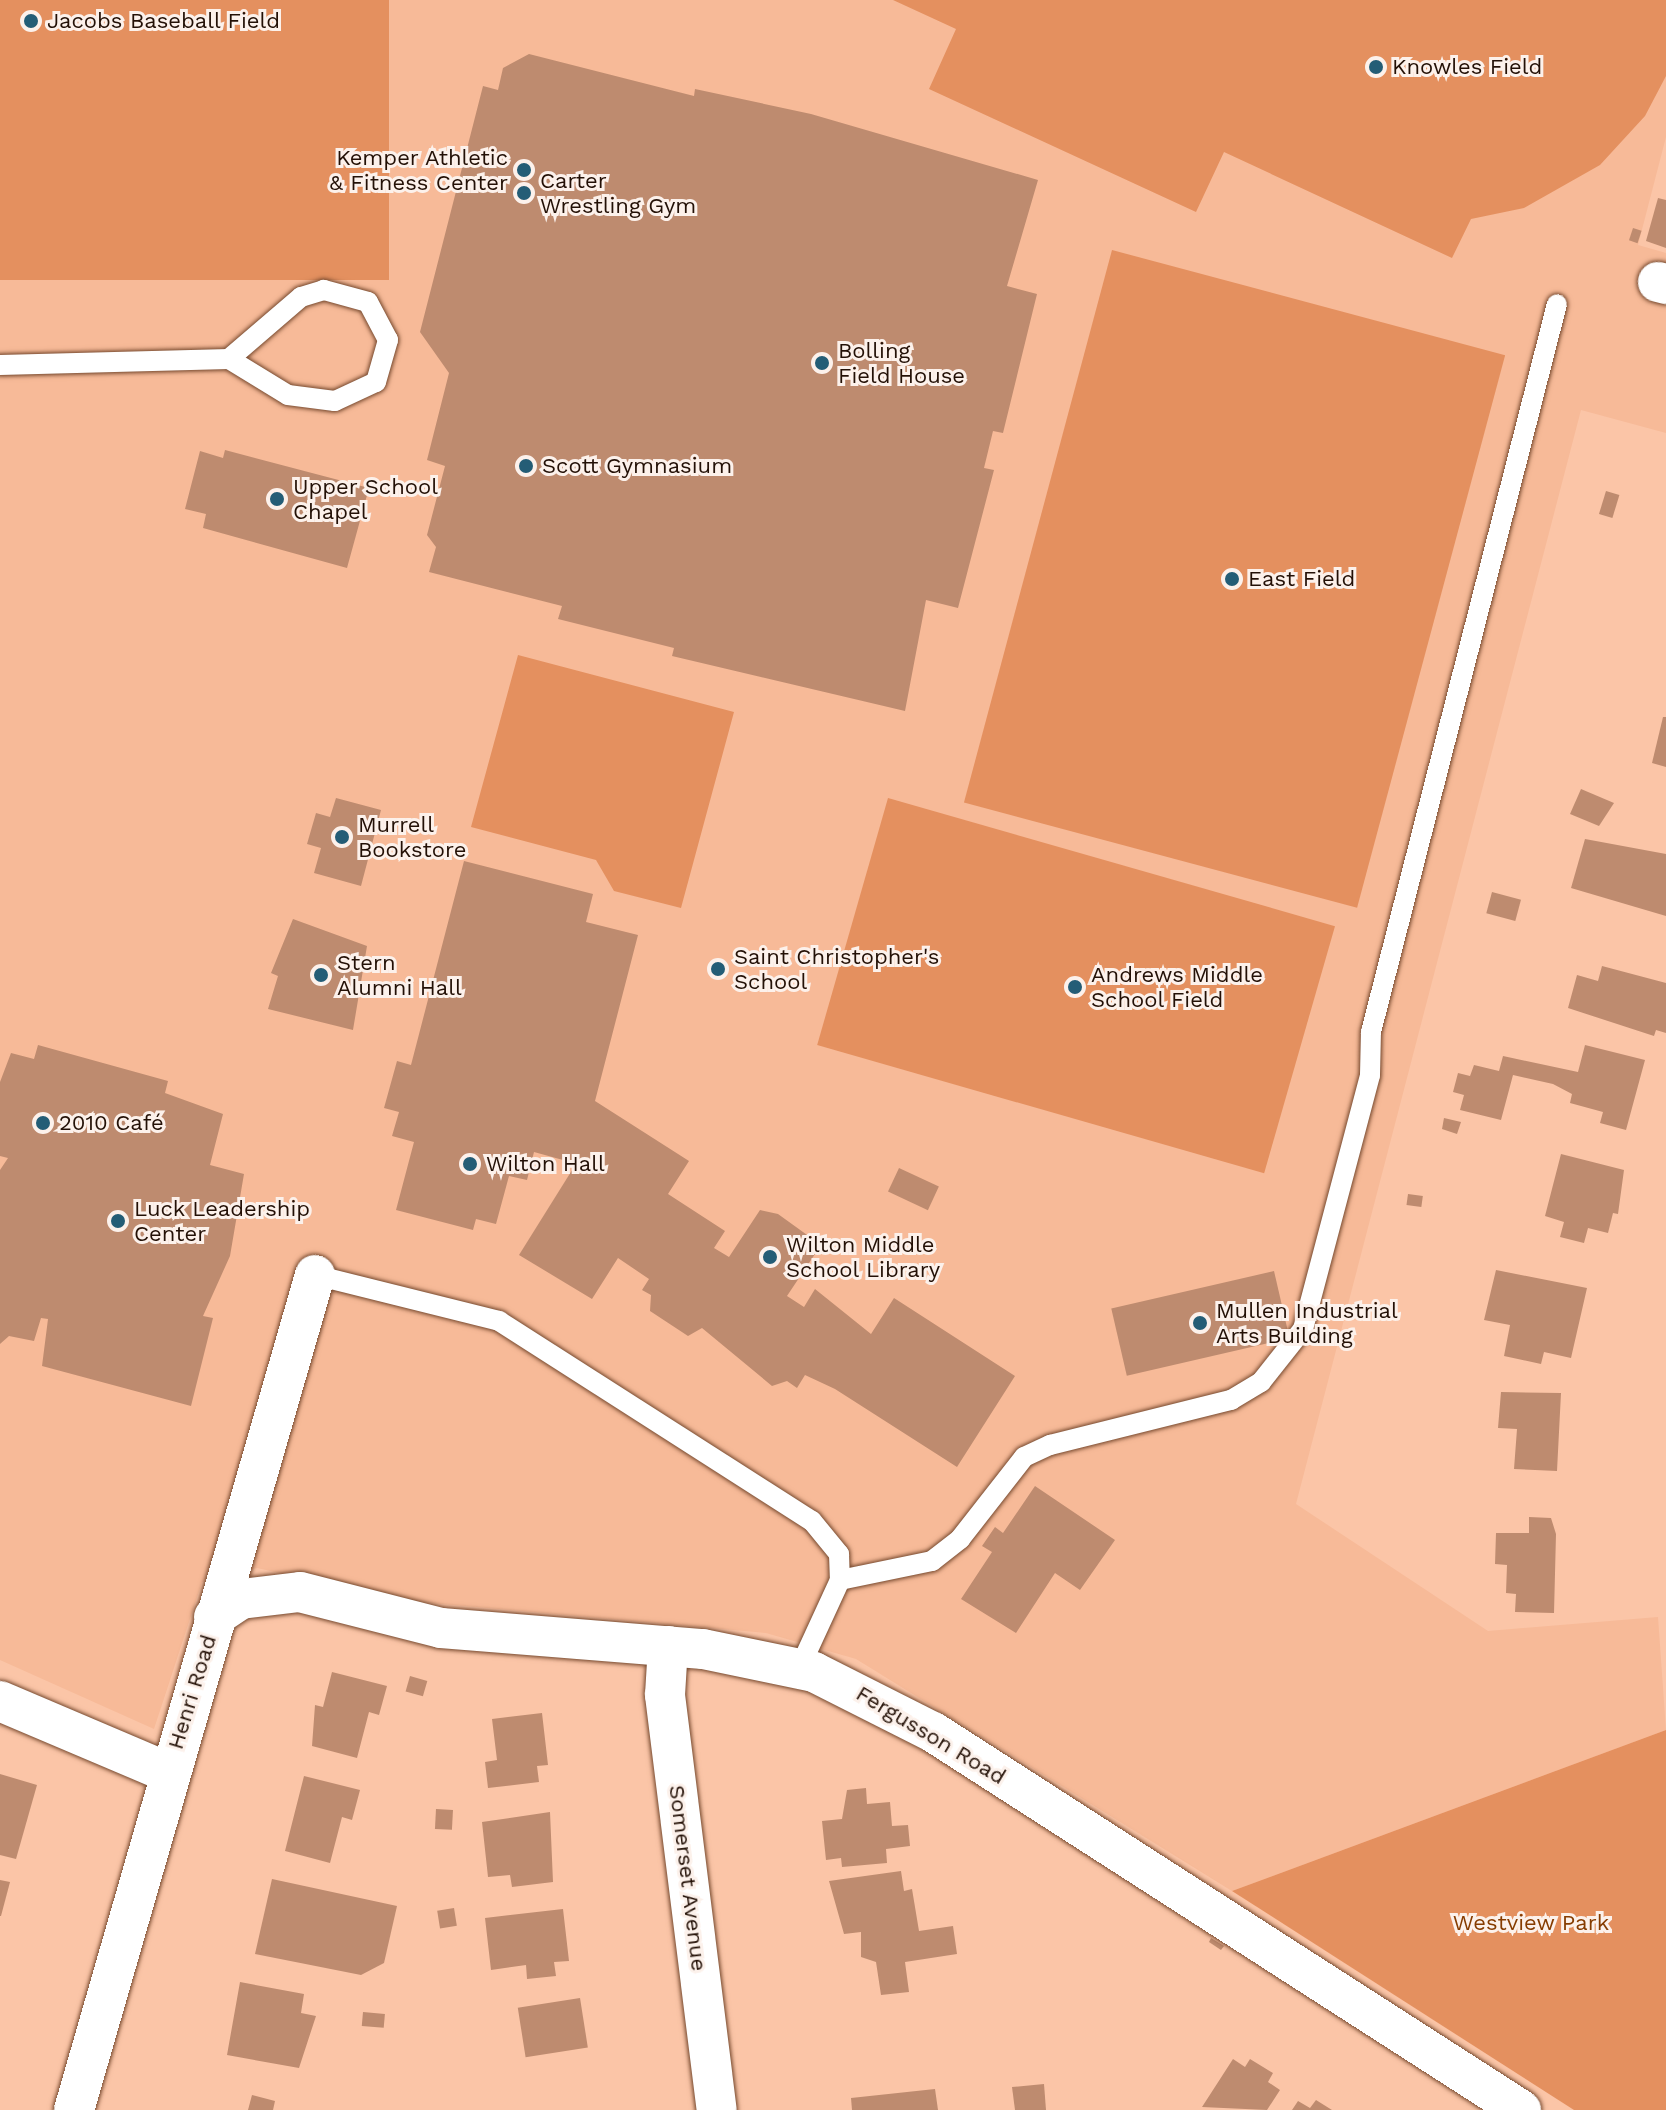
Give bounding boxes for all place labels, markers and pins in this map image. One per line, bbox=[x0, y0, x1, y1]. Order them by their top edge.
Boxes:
place label: Jacobs Baseball Field bbox=[47, 8, 281, 34]
marker: Jacobs Baseball Field bbox=[22, 12, 40, 30]
place label: Knowles Field bbox=[1392, 54, 1542, 80]
marker: Knowles Field bbox=[1367, 58, 1385, 76]
place label: Kemper Athletic & Fitness Center bbox=[329, 144, 508, 196]
marker: Kemper Athletic & Fitness Center bbox=[515, 161, 533, 179]
place label: Carter Wrestling Gym bbox=[540, 167, 696, 218]
marker: Carter Wrestling Gym bbox=[515, 184, 533, 202]
place label: Bolling Field House bbox=[838, 337, 965, 388]
marker: Bolling Field House bbox=[813, 354, 831, 372]
place label: Scott Gymnasium bbox=[542, 453, 732, 479]
marker: Scott Gymnasium bbox=[517, 457, 535, 475]
place label: Upper School Chapel bbox=[293, 473, 438, 524]
marker: Upper School Chapel bbox=[268, 490, 286, 508]
place label: East Field bbox=[1248, 566, 1355, 592]
marker: East Field bbox=[1223, 570, 1241, 588]
place label: Murrell Bookstore bbox=[358, 811, 466, 862]
marker: Murrell Bookstore bbox=[333, 828, 351, 846]
place label: Saint Christopher's School bbox=[734, 943, 939, 994]
place label: Stern Alumni Hall bbox=[337, 949, 462, 1000]
marker: Saint Christopher's School bbox=[709, 960, 727, 978]
place label: Andrews Middle School Field bbox=[1091, 961, 1263, 1012]
marker: Stern Alumni Hall bbox=[312, 966, 330, 984]
marker: Andrews Middle School Field bbox=[1066, 978, 1084, 996]
place label: 2010 Café bbox=[59, 1110, 164, 1136]
marker: 2010 Café bbox=[34, 1114, 52, 1132]
place label: Wilton Hall bbox=[486, 1151, 605, 1177]
marker: Wilton Hall bbox=[461, 1155, 479, 1173]
place label: Luck Leadership Center bbox=[134, 1195, 311, 1246]
marker: Luck Leadership Center bbox=[109, 1212, 127, 1230]
place label: Wilton Middle School Library bbox=[786, 1231, 941, 1282]
marker: Wilton Middle School Library bbox=[761, 1248, 779, 1266]
place label: Mullen Industrial Arts Building bbox=[1216, 1297, 1398, 1348]
marker: Mullen Industrial Arts Building bbox=[1191, 1314, 1209, 1332]

